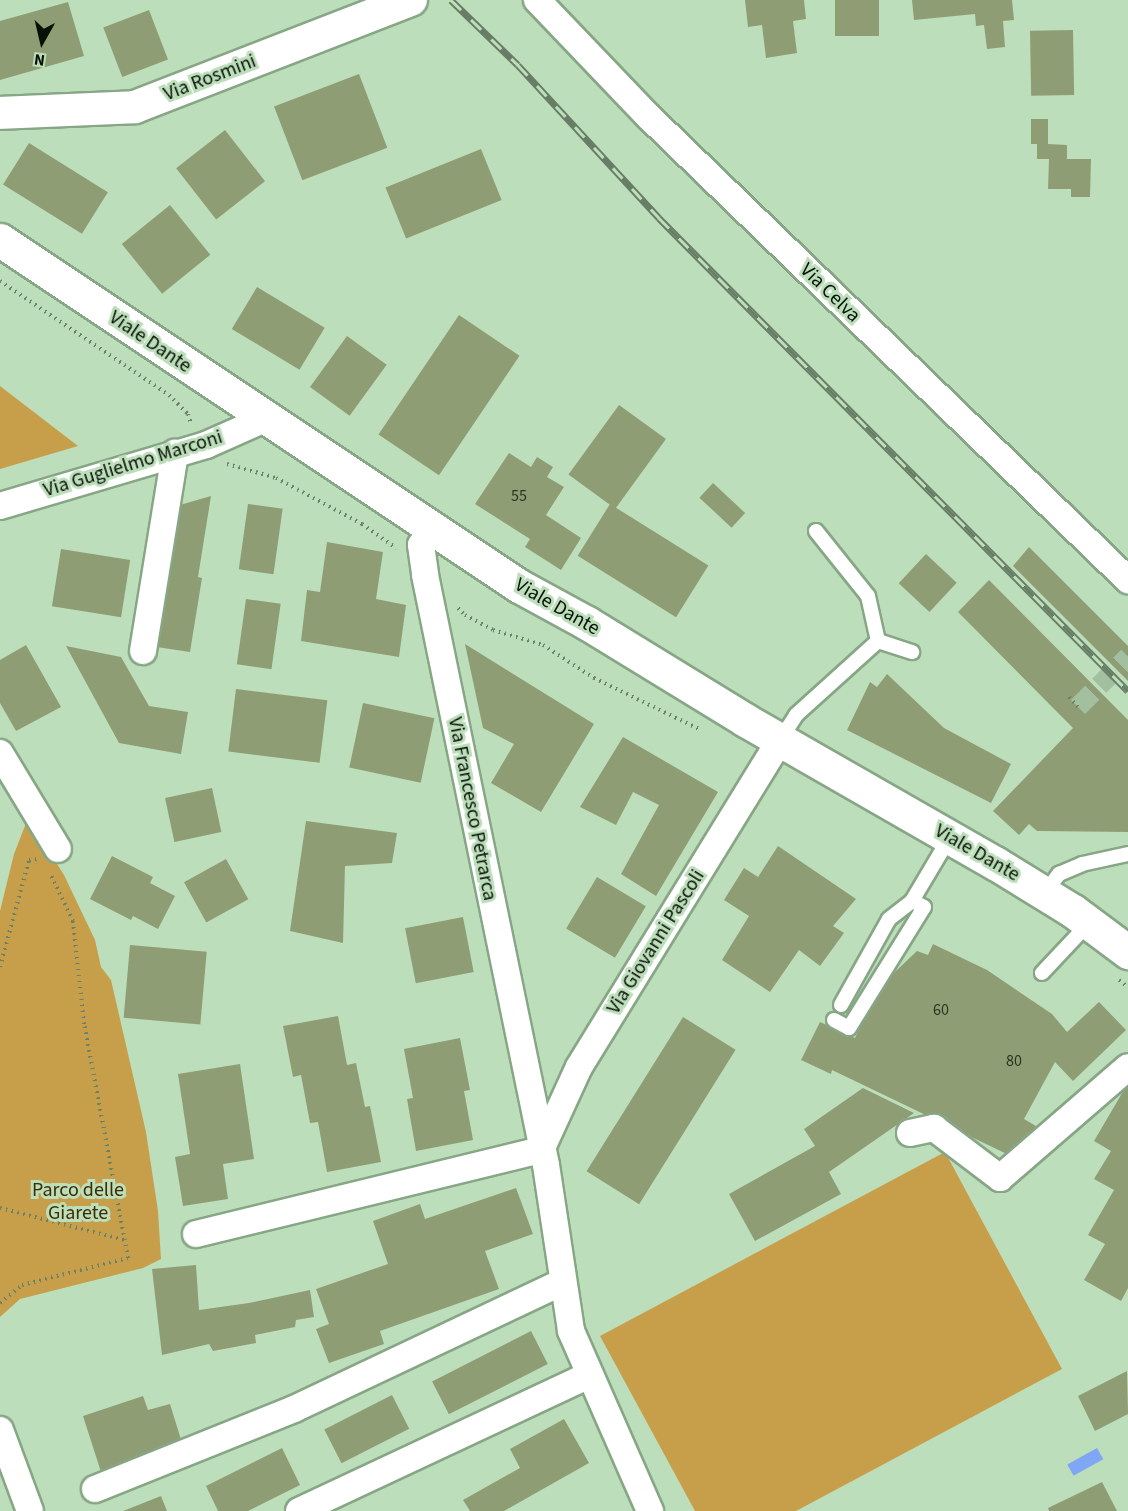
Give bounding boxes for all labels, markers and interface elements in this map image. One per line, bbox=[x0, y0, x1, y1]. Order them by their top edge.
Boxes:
north arrow bbox=[12, 12, 72, 72]
text: N bbox=[33, 48, 46, 71]
street label: Via Rosmini bbox=[160, 49, 260, 107]
street label: Via Celva bbox=[795, 258, 865, 328]
street label: Viale Dante bbox=[104, 306, 196, 378]
street label: Via Guglielmo Marconi bbox=[41, 425, 225, 503]
house number: 55 bbox=[511, 486, 527, 506]
street label: Viale Dante bbox=[510, 573, 604, 641]
street label: Via Francesco Petrarca bbox=[442, 715, 502, 903]
street label: Viale Dante bbox=[930, 819, 1024, 887]
street label: Via Giovanni Pascoli bbox=[602, 865, 710, 1019]
house number: 60 bbox=[933, 1000, 949, 1020]
house number: 80 bbox=[1006, 1051, 1022, 1071]
park label: Parco delle Giarete bbox=[32, 1178, 124, 1225]

